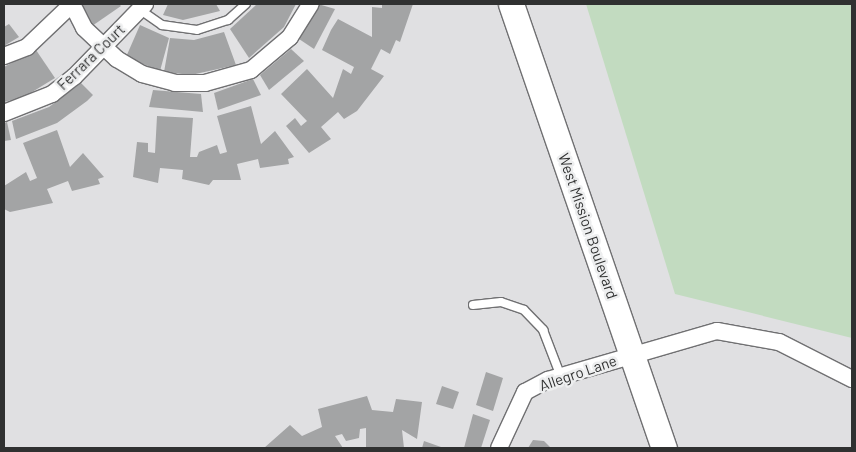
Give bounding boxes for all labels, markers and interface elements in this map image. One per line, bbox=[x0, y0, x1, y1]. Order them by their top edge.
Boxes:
street label: Ferrara Court bbox=[53, 20, 129, 94]
street label: West Mission Boulevard bbox=[555, 151, 621, 301]
street label: Allegro Lane bbox=[537, 351, 619, 395]

